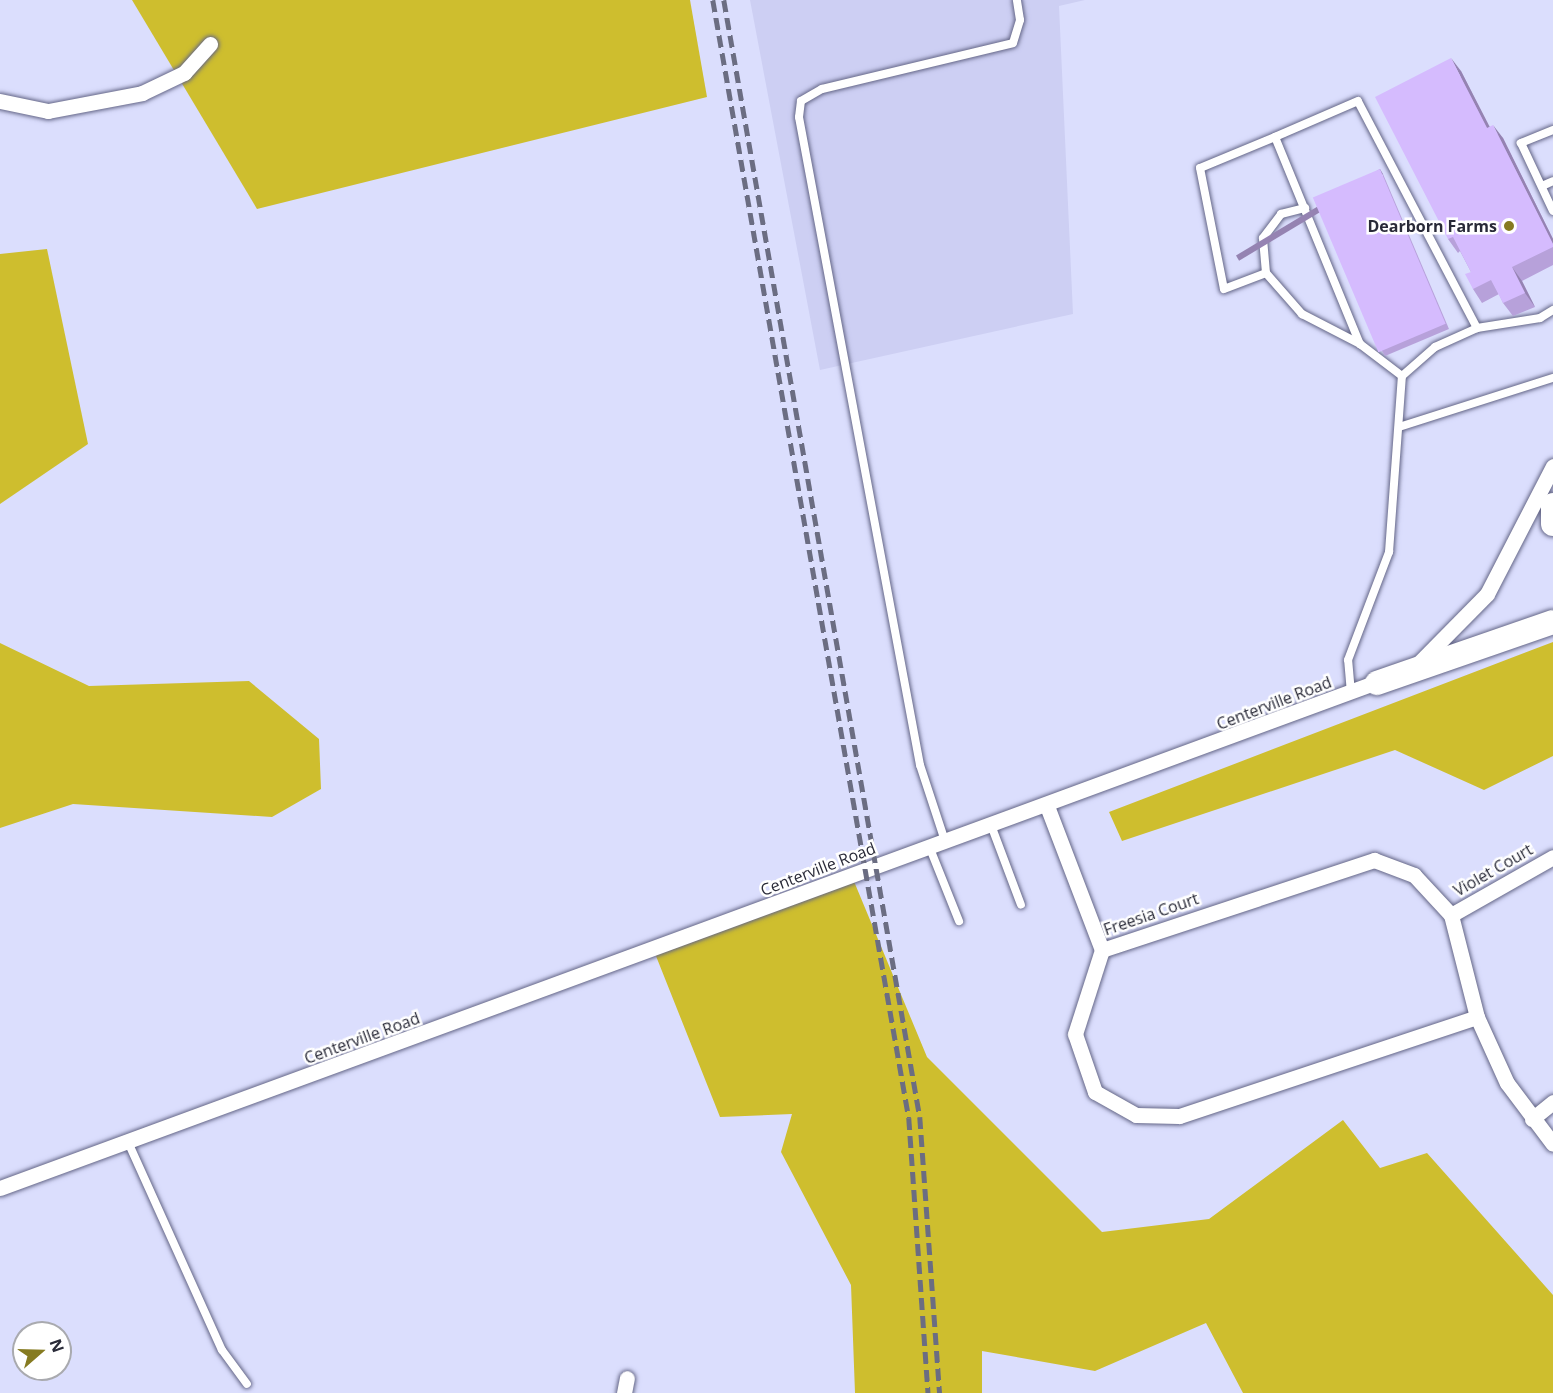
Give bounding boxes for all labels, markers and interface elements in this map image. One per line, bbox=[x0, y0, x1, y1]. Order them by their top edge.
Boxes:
place label: Dearborn Farms bbox=[1367, 216, 1497, 236]
marker: Dearborn Farms bbox=[1502, 219, 1516, 233]
street label: Centerville Road bbox=[1214, 672, 1334, 734]
street label: Centerville Road bbox=[758, 838, 878, 900]
street label: Violet Court bbox=[1450, 840, 1536, 900]
street label: Freesia Court bbox=[1101, 889, 1201, 939]
street label: Centerville Road bbox=[302, 1008, 422, 1068]
north arrow bbox=[12, 1321, 72, 1381]
text: N bbox=[44, 1336, 70, 1355]

